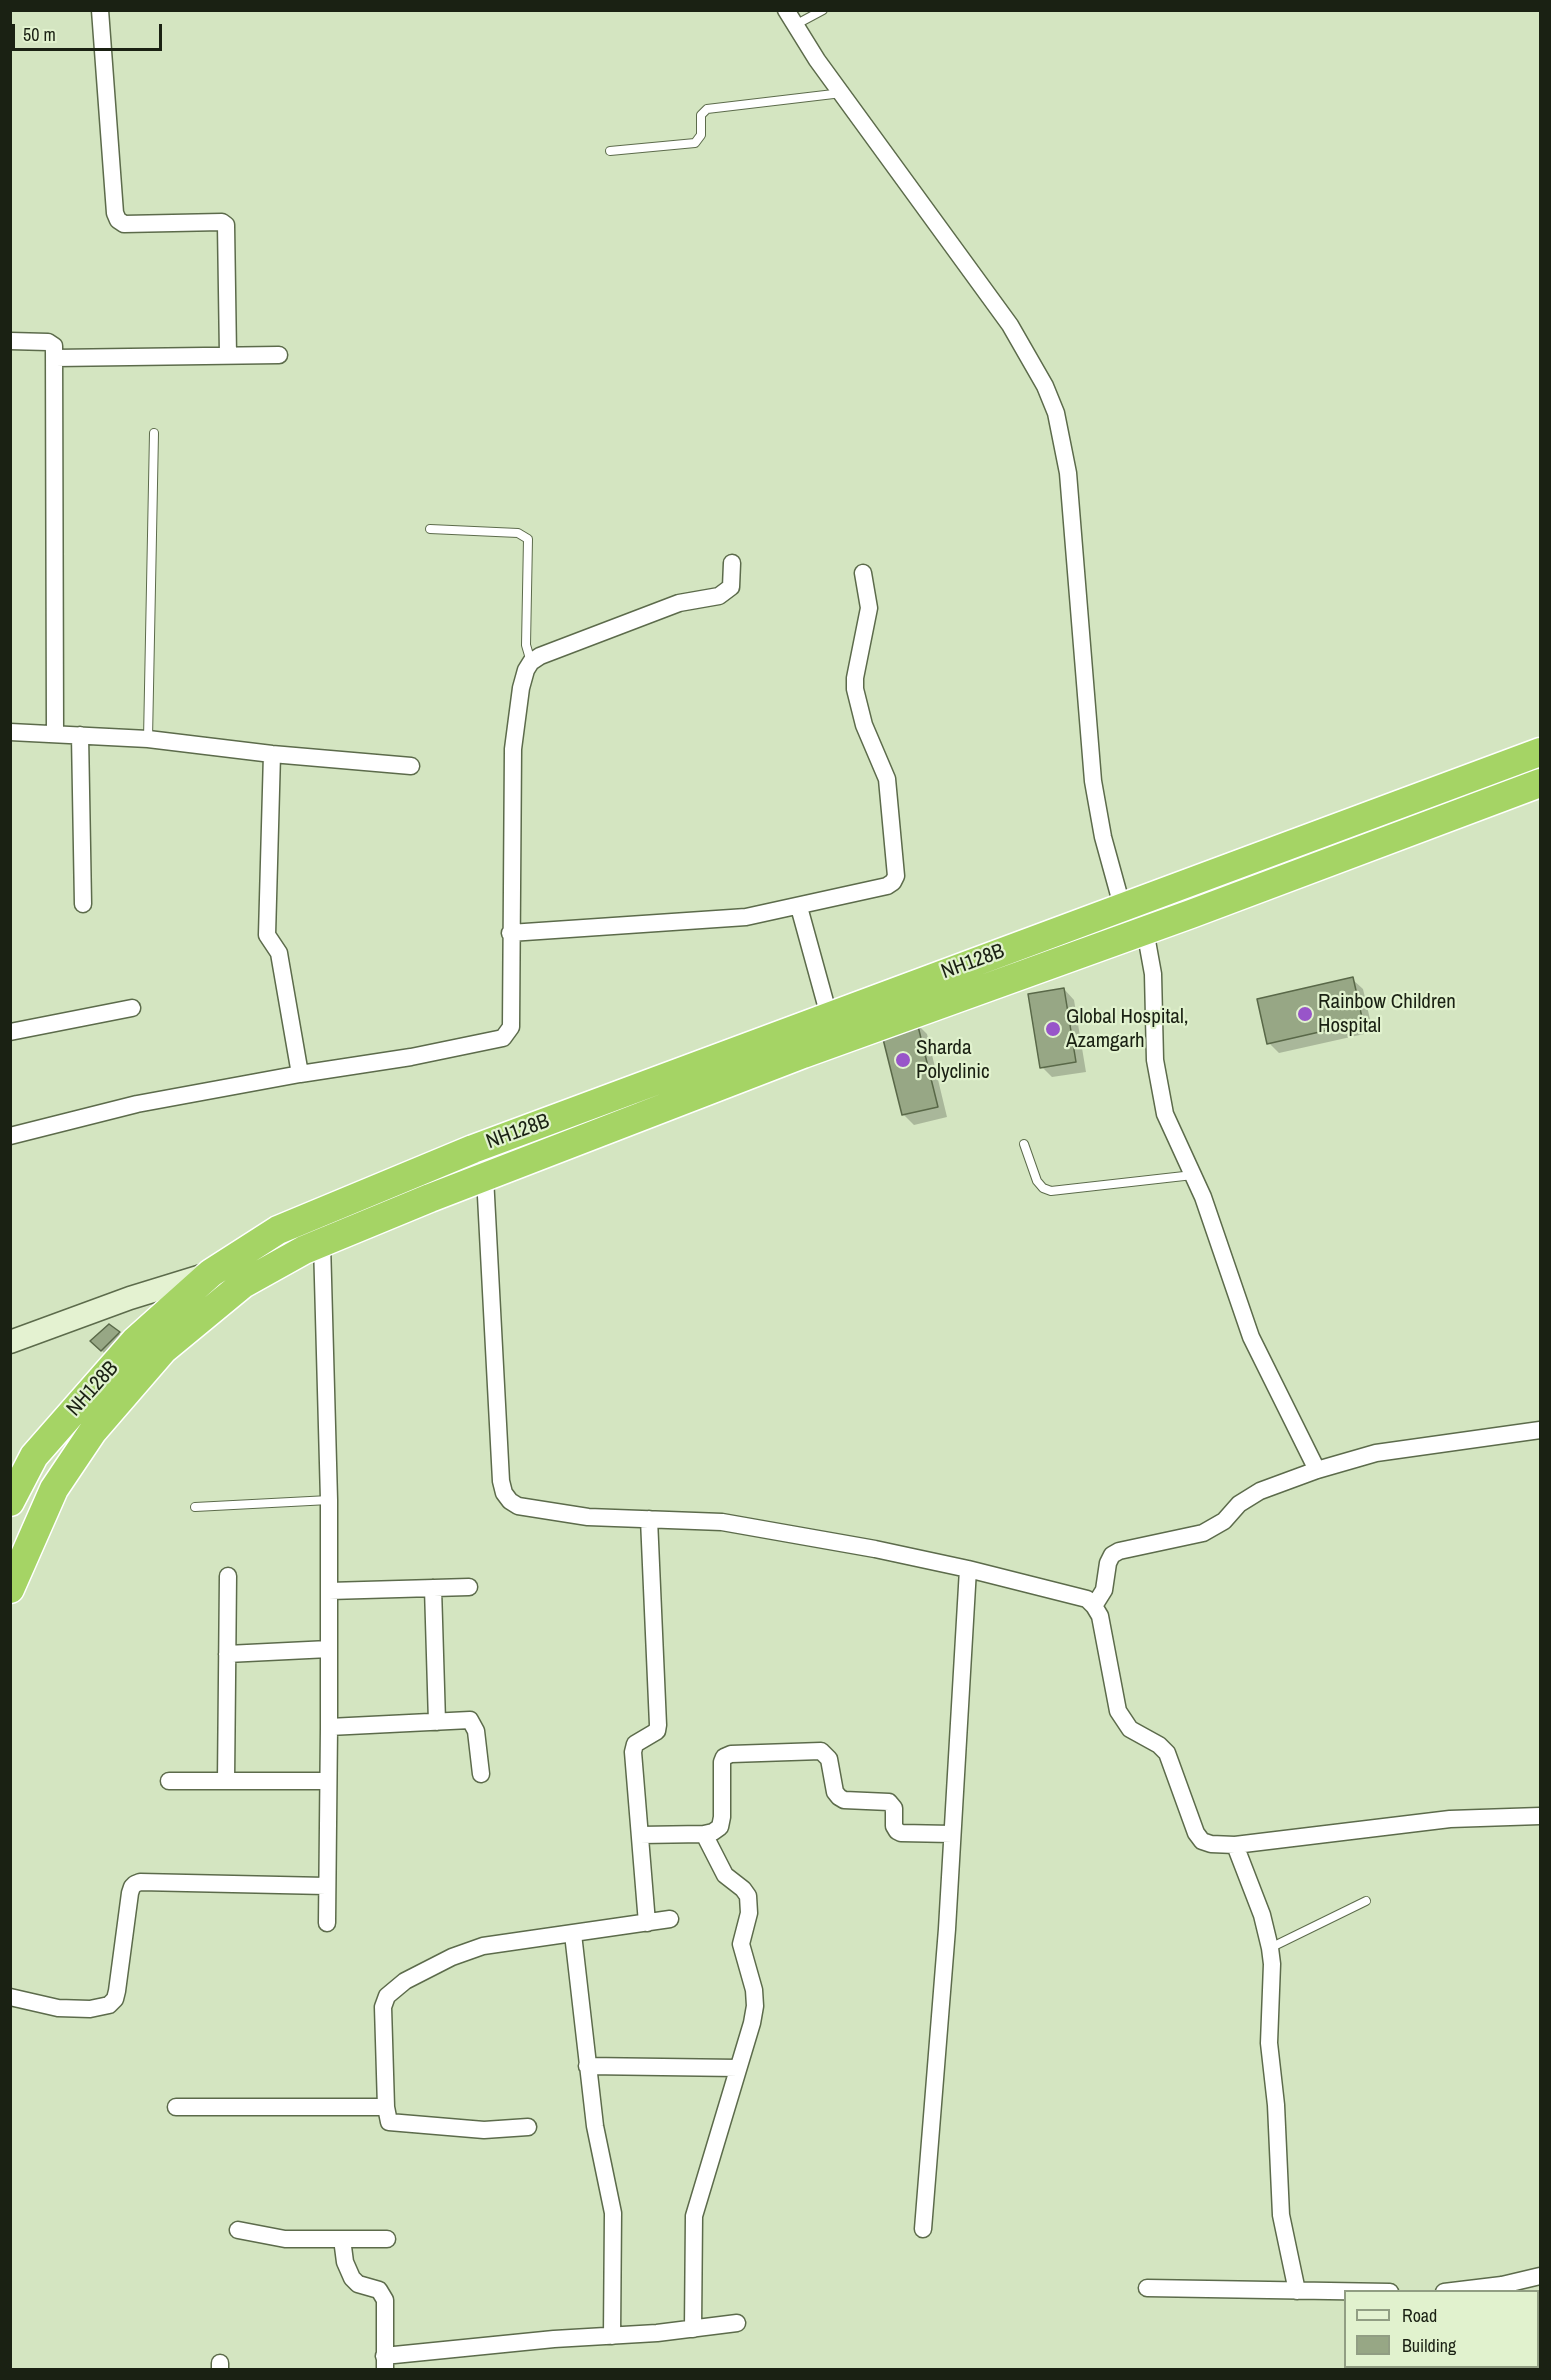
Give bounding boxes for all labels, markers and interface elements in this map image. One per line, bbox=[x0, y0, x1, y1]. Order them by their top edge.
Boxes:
scale bar bbox=[15, 12, 165, 50]
text: 50 m bbox=[23, 22, 56, 47]
street label: NH128B bbox=[938, 939, 1008, 985]
place label: Rainbow Children Hospital bbox=[1318, 989, 1456, 1039]
place label: Global Hospital, Azamgarh bbox=[1066, 1004, 1189, 1054]
marker: Rainbow Children Hospital bbox=[1296, 1005, 1314, 1023]
marker: Global Hospital, Azamgarh bbox=[1044, 1020, 1062, 1038]
place label: Sharda Polyclinic bbox=[916, 1035, 990, 1085]
marker: Sharda Polyclinic bbox=[894, 1051, 912, 1069]
street label: NH128B bbox=[483, 1109, 553, 1155]
street label: NH128B bbox=[62, 1356, 124, 1422]
legend bbox=[1344, 2290, 1539, 2368]
text: Road bbox=[1402, 2303, 1437, 2328]
text: Building bbox=[1402, 2333, 1456, 2358]

